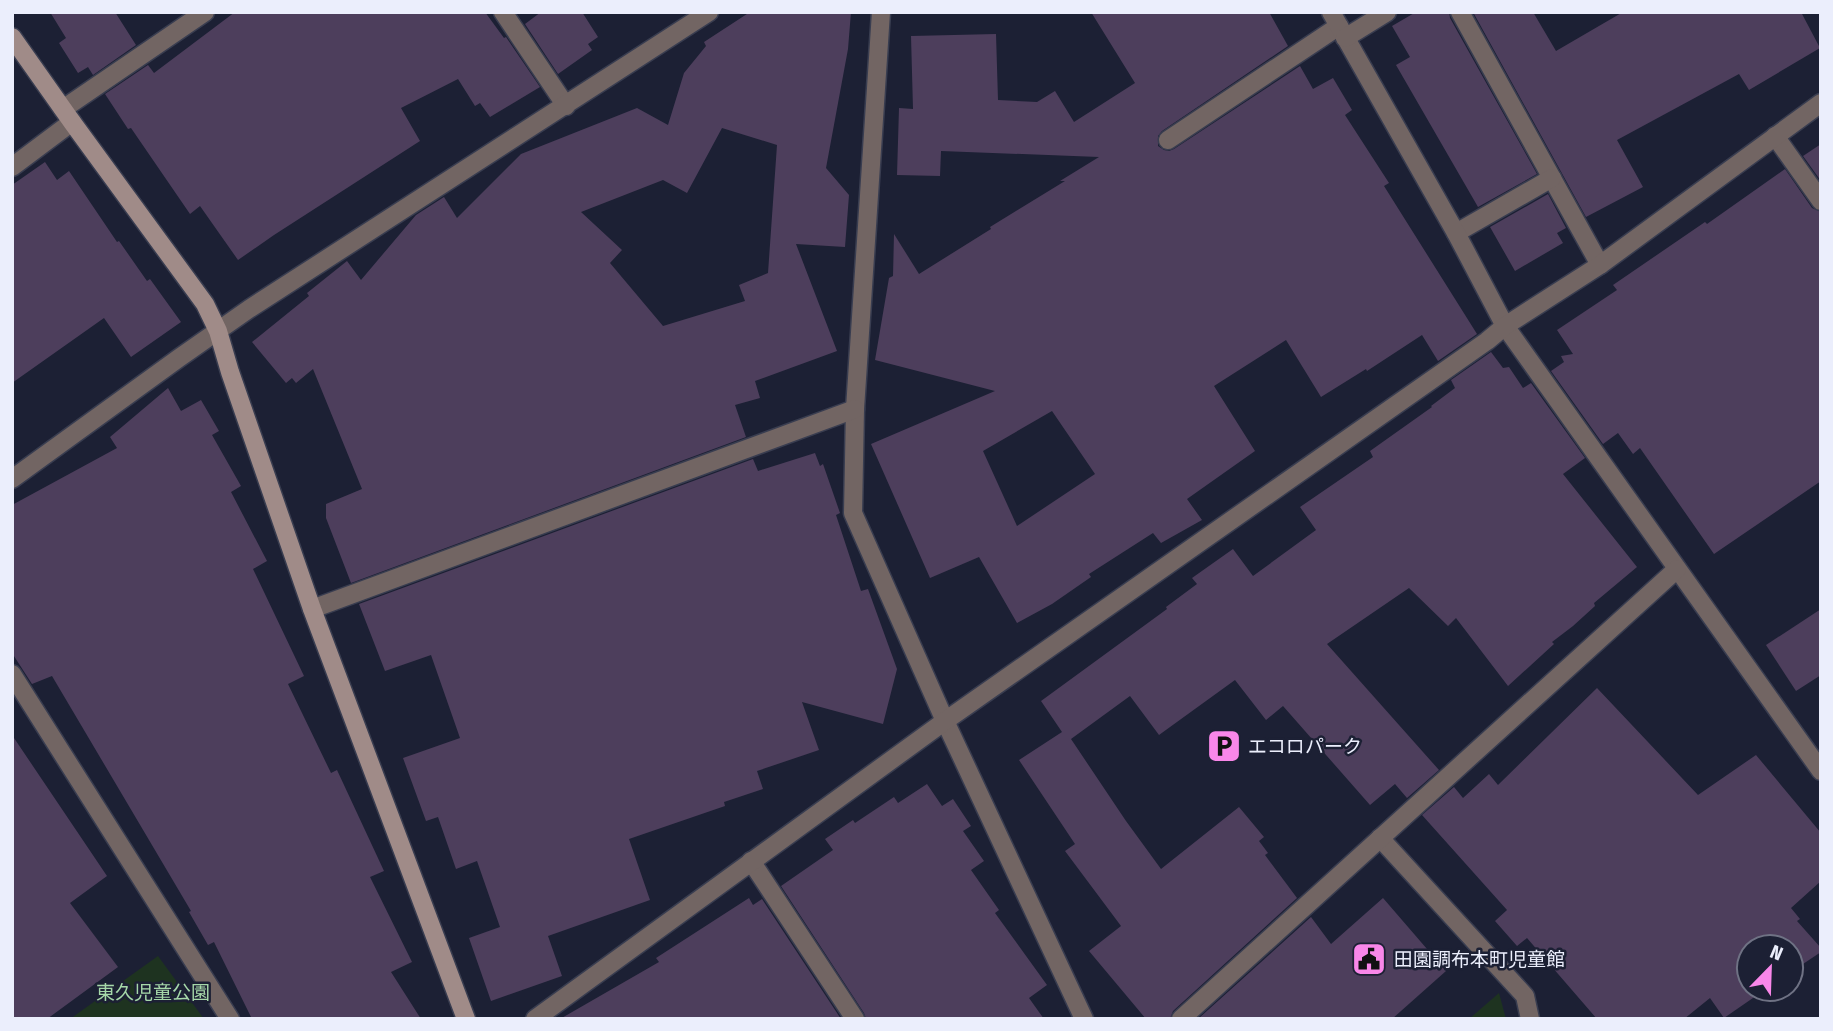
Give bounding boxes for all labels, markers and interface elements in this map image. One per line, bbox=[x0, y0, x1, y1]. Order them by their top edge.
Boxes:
parking icon: エコロパーク bbox=[1205, 727, 1243, 765]
place label: エコロパーク bbox=[1248, 735, 1362, 758]
north arrow bbox=[1735, 933, 1805, 1003]
public building icon: 田園調布本町児童館 bbox=[1350, 940, 1388, 978]
text: N bbox=[1767, 940, 1786, 966]
place label: 田園調布本町児童館 bbox=[1394, 948, 1565, 971]
park label: 東久児童公園 bbox=[96, 981, 210, 1004]

